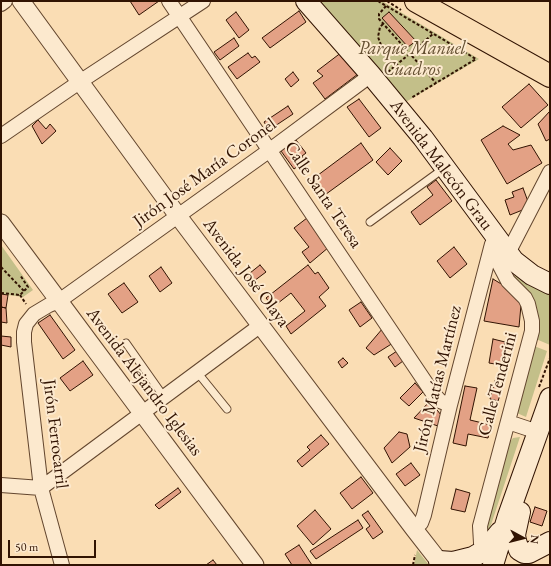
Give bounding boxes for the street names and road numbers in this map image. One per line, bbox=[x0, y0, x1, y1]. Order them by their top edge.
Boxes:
street label: Avenida Malecón Grau bbox=[385, 95, 497, 235]
street label: Jirón José María Coronel bbox=[129, 114, 281, 232]
street label: Calle Santa Teresa bbox=[279, 138, 367, 252]
street label: Avenida José Olaya bbox=[198, 214, 294, 332]
street label: Jirón Matías Martínez bbox=[409, 303, 467, 455]
street label: Avenida Alejandro Iglesias bbox=[81, 304, 207, 460]
street label: Calle Tenderini bbox=[474, 330, 522, 438]
street label: Jirón Ferrocarril bbox=[38, 378, 72, 490]

